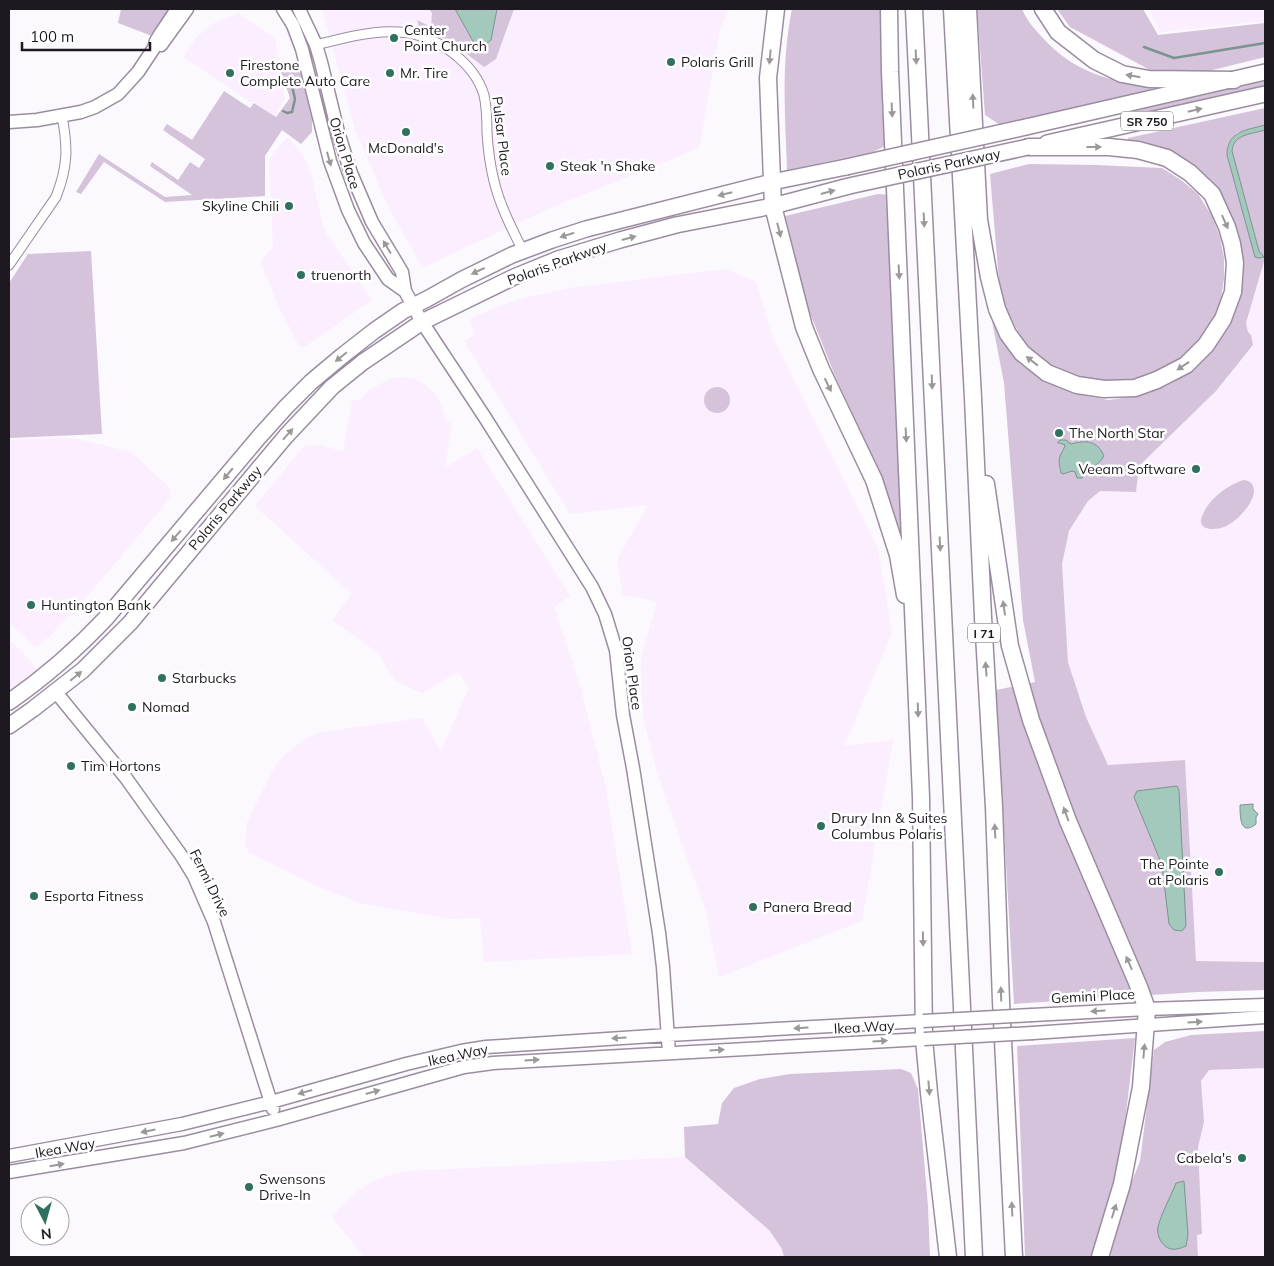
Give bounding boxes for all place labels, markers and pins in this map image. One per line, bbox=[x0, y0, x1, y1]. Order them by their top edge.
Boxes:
place label: Center Point Church bbox=[404, 21, 487, 55]
marker: Center Point Church bbox=[388, 32, 400, 44]
place label: Polaris Grill bbox=[681, 53, 754, 71]
place label: Firestone Complete Auto Care bbox=[240, 56, 370, 90]
marker: Polaris Grill bbox=[665, 56, 677, 68]
place label: Mr. Tire bbox=[400, 64, 448, 82]
marker: Firestone Complete Auto Care bbox=[224, 67, 236, 79]
marker: Mr. Tire bbox=[384, 67, 396, 79]
marker: McDonald's bbox=[400, 126, 412, 138]
place label: McDonald's bbox=[368, 139, 444, 157]
place label: Steak 'n Shake bbox=[560, 157, 655, 175]
marker: Steak 'n Shake bbox=[544, 160, 556, 172]
place label: Skyline Chili bbox=[202, 197, 279, 215]
marker: Skyline Chili bbox=[283, 200, 295, 212]
place label: truenorth bbox=[311, 266, 371, 284]
marker: truenorth bbox=[295, 269, 307, 281]
place label: The North Star bbox=[1069, 424, 1166, 442]
marker: The North Star bbox=[1053, 427, 1065, 439]
place label: Veeam Software bbox=[1078, 460, 1186, 478]
marker: Veeam Software bbox=[1190, 463, 1202, 475]
place label: Huntington Bank bbox=[41, 596, 152, 614]
marker: Huntington Bank bbox=[25, 599, 37, 611]
place label: Starbucks bbox=[172, 669, 237, 687]
marker: Starbucks bbox=[156, 672, 168, 684]
place label: Nomad bbox=[142, 698, 190, 716]
marker: Nomad bbox=[126, 701, 138, 713]
place label: Tim Hortons bbox=[81, 757, 161, 775]
marker: Tim Hortons bbox=[65, 760, 77, 772]
place label: Drury Inn & Suites Columbus Polaris bbox=[831, 809, 948, 843]
marker: Drury Inn & Suites Columbus Polaris bbox=[815, 820, 827, 832]
place label: The Pointe at Polaris bbox=[1140, 855, 1209, 889]
marker: The Pointe at Polaris bbox=[1213, 866, 1225, 878]
place label: Esporta Fitness bbox=[44, 887, 144, 905]
marker: Esporta Fitness bbox=[28, 890, 40, 902]
place label: Panera Bread bbox=[763, 898, 852, 916]
marker: Panera Bread bbox=[747, 901, 759, 913]
place label: Cabela's bbox=[1176, 1149, 1232, 1167]
marker: Cabela's bbox=[1236, 1152, 1248, 1164]
place label: Swensons Drive-In bbox=[259, 1170, 326, 1204]
marker: Swensons Drive-In bbox=[243, 1181, 255, 1193]

